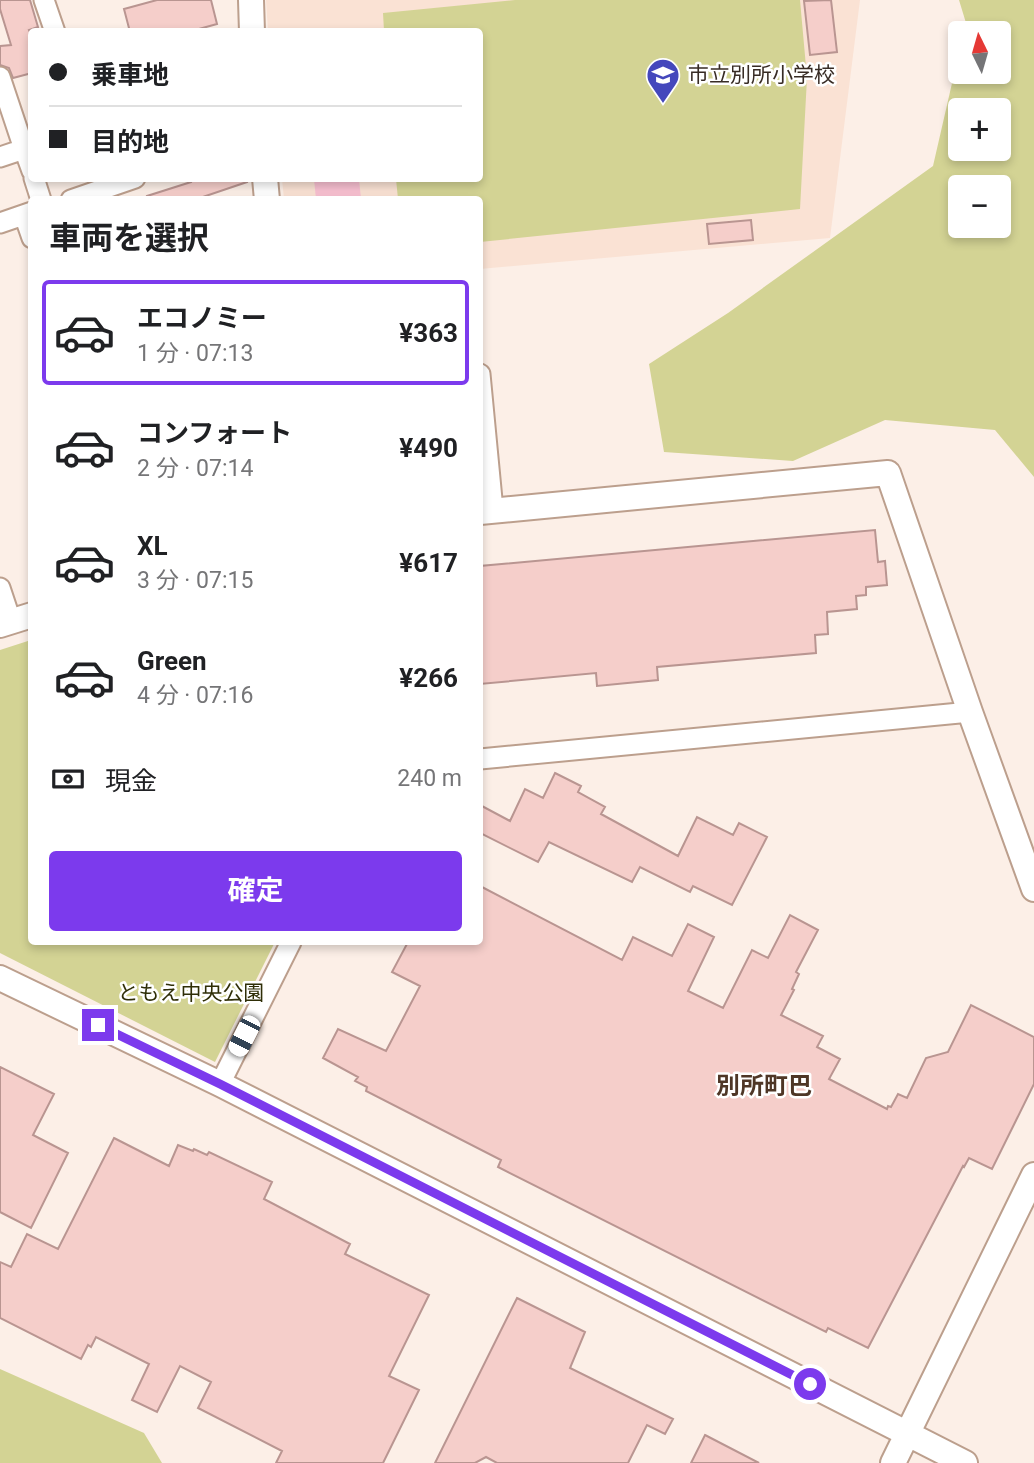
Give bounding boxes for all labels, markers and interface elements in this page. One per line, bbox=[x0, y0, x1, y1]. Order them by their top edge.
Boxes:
north arrow bbox=[948, 21, 1012, 84]
map controls bbox=[948, 21, 1011, 238]
school or university icon: 市立別所小学校 bbox=[644, 56, 682, 105]
text: 乗車地 bbox=[91, 60, 169, 90]
place label: 市立別所小学校 bbox=[688, 63, 835, 87]
button: + bbox=[948, 98, 1011, 161]
text: 目的地 bbox=[91, 127, 169, 157]
button: − bbox=[948, 175, 1011, 238]
text: 車両を選択 bbox=[49, 219, 209, 257]
icon: car bbox=[53, 301, 116, 364]
text: エコノミー bbox=[137, 303, 267, 333]
text: ¥363 bbox=[399, 318, 458, 348]
text: 1 分 · 07:13 bbox=[137, 340, 253, 367]
icon: car bbox=[53, 416, 116, 479]
text: コンフォート bbox=[137, 418, 292, 448]
text: ¥490 bbox=[399, 433, 458, 463]
text: 2 分 · 07:14 bbox=[137, 455, 253, 482]
icon: car bbox=[53, 531, 116, 594]
text: XL bbox=[137, 531, 168, 561]
text: ¥617 bbox=[399, 548, 458, 578]
text: 3 分 · 07:15 bbox=[137, 567, 253, 594]
icon: car bbox=[53, 646, 116, 709]
text: Green bbox=[137, 646, 207, 676]
text: ¥266 bbox=[399, 663, 458, 693]
text: 4 分 · 07:16 bbox=[137, 682, 253, 709]
icon: cash bbox=[49, 760, 87, 798]
text: 240 m bbox=[397, 765, 462, 792]
text: 現金 bbox=[105, 766, 157, 796]
button: 確定 bbox=[49, 851, 462, 931]
park label: ともえ中央公園 bbox=[118, 981, 265, 1005]
route end bbox=[82, 1009, 114, 1041]
car bbox=[226, 1013, 263, 1059]
district label: 別所町巴 bbox=[716, 1072, 812, 1100]
route start bbox=[794, 1368, 826, 1400]

